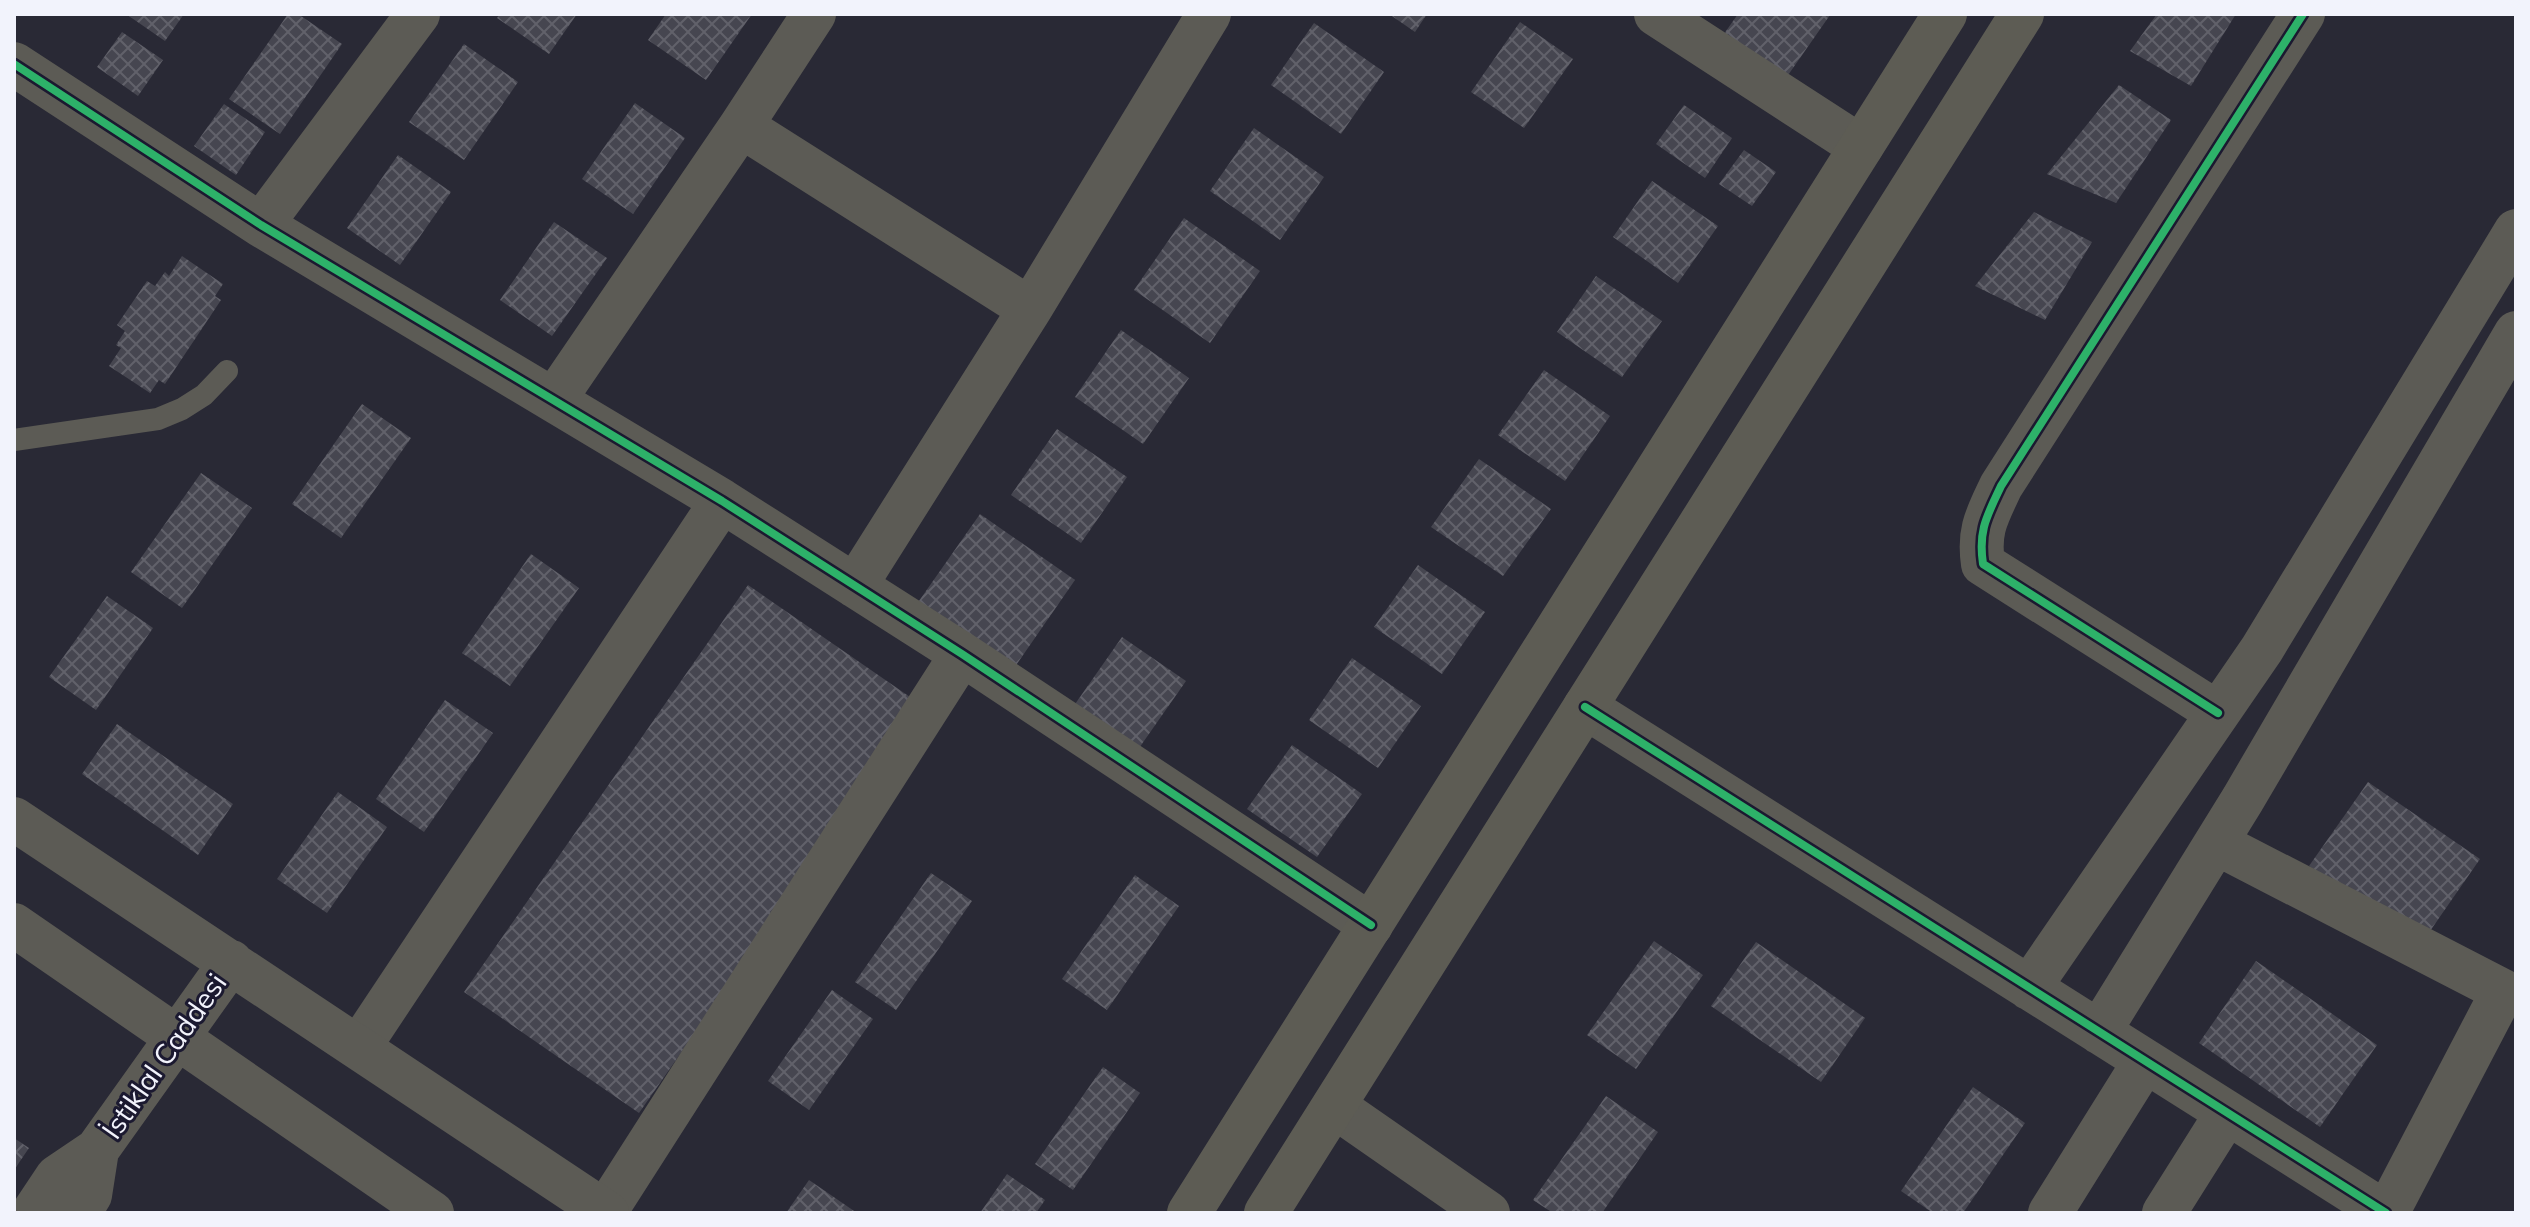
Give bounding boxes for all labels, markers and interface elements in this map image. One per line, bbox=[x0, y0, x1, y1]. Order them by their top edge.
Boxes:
street label: İstiklal Caddesi bbox=[94, 966, 234, 1145]

